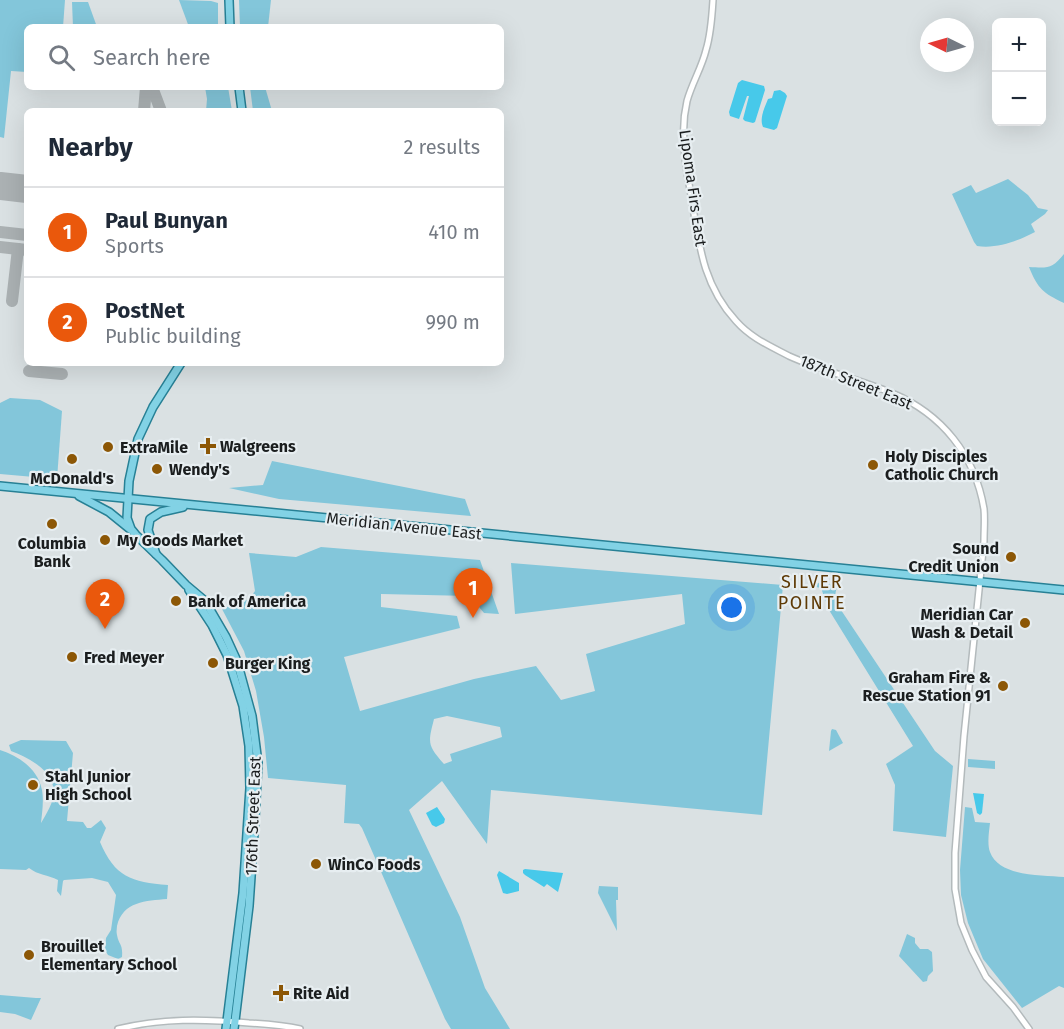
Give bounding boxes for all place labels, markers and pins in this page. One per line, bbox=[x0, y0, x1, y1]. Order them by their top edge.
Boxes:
place label: Walgreens bbox=[220, 437, 296, 456]
place label: ExtraMile bbox=[120, 438, 188, 457]
marker: Walgreens bbox=[201, 439, 215, 453]
marker: ExtraMile bbox=[101, 440, 115, 454]
place label: Holy Disciples Catholic Church bbox=[885, 447, 999, 484]
marker: McDonald's bbox=[65, 452, 79, 466]
marker: Holy Disciples Catholic Church bbox=[866, 458, 880, 472]
place label: Wendy's bbox=[169, 460, 230, 479]
marker: Wendy's bbox=[150, 462, 164, 476]
place label: McDonald's bbox=[30, 469, 114, 488]
marker: Columbia Bank bbox=[45, 517, 59, 531]
place label: My Goods Market bbox=[117, 531, 244, 550]
marker: My Goods Market bbox=[98, 533, 112, 547]
place label: Columbia Bank bbox=[18, 534, 86, 571]
place label: Sound Credit Union bbox=[908, 539, 999, 576]
marker: Sound Credit Union bbox=[1004, 550, 1018, 564]
pin: 1 bbox=[454, 568, 492, 618]
pin: 2 bbox=[86, 580, 124, 629]
place label: Bank of America bbox=[188, 592, 307, 611]
marker: Bank of America bbox=[169, 594, 183, 608]
place label: Meridian Car Wash & Detail bbox=[911, 605, 1014, 642]
marker: Meridian Car Wash & Detail bbox=[1018, 616, 1032, 630]
place label: Fred Meyer bbox=[84, 648, 165, 667]
marker: Fred Meyer bbox=[65, 650, 79, 664]
place label: Burger King bbox=[225, 654, 311, 673]
marker: Burger King bbox=[206, 656, 220, 670]
place label: Graham Fire & Rescue Station 91 bbox=[863, 668, 991, 705]
marker: Graham Fire & Rescue Station 91 bbox=[996, 679, 1010, 693]
place label: Stahl Junior High School bbox=[45, 767, 132, 804]
marker: Stahl Junior High School bbox=[26, 778, 40, 792]
place label: WinCo Foods bbox=[328, 855, 421, 874]
marker: WinCo Foods bbox=[309, 857, 323, 871]
place label: Brouillet Elementary School bbox=[41, 937, 177, 974]
marker: Brouillet Elementary School bbox=[22, 948, 36, 962]
place label: Rite Aid bbox=[293, 984, 349, 1003]
marker: Rite Aid bbox=[274, 986, 288, 1000]

